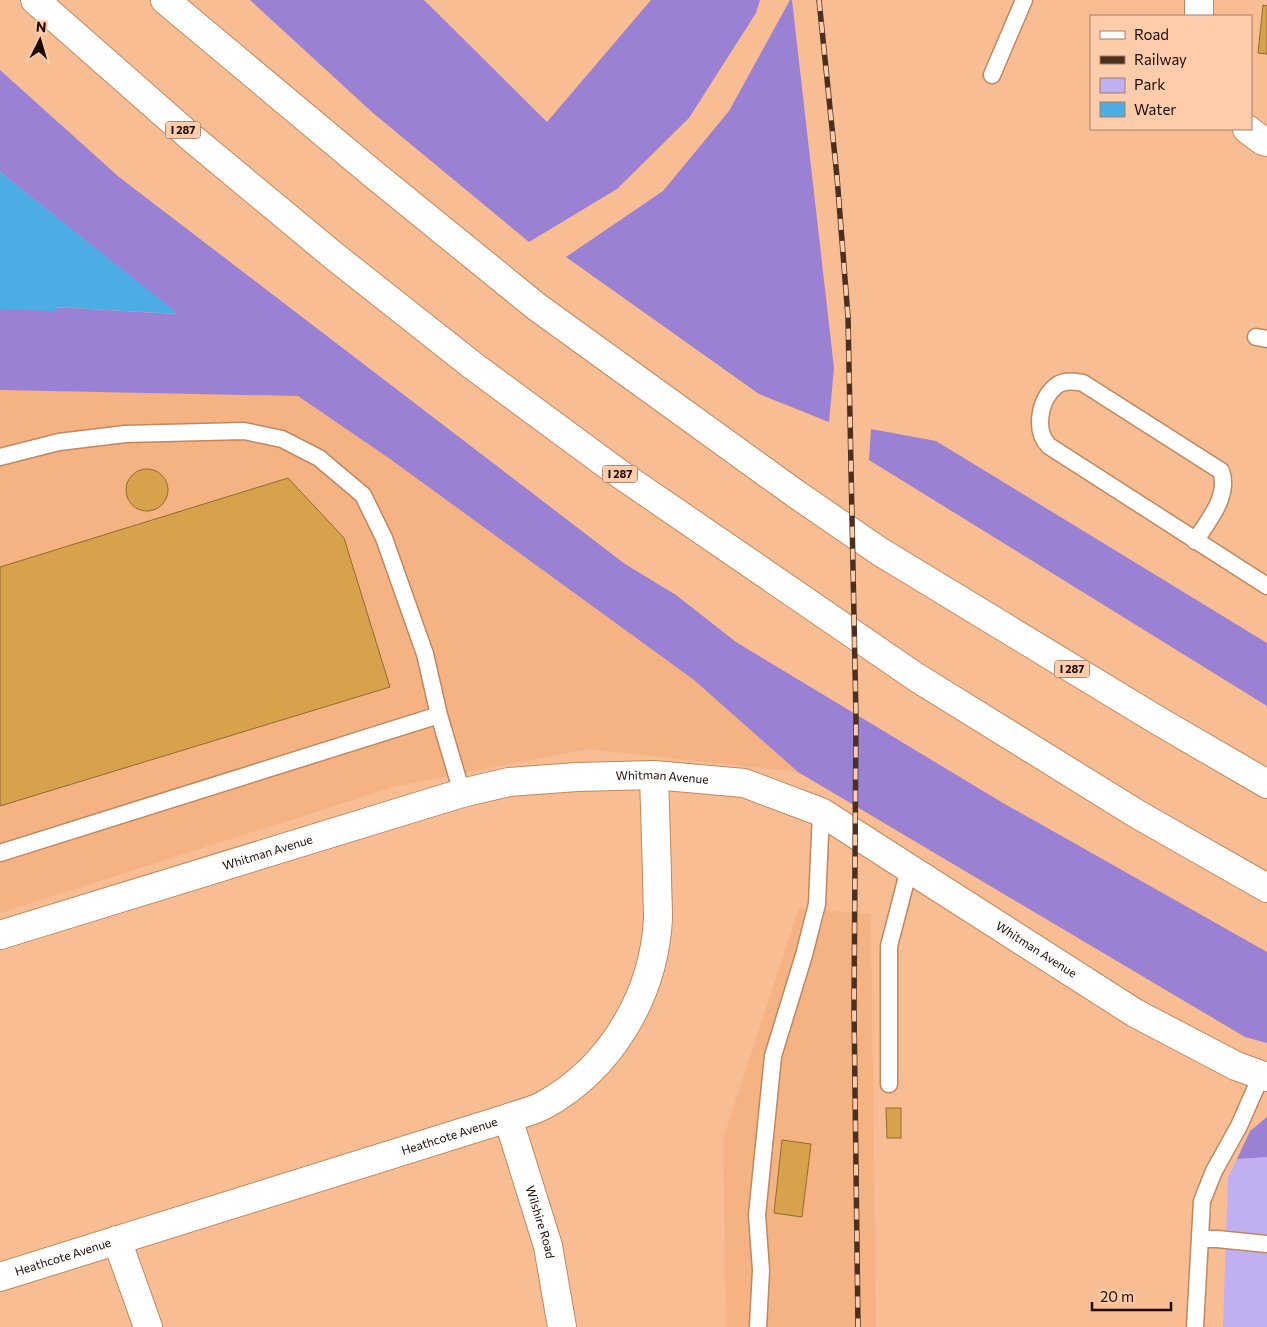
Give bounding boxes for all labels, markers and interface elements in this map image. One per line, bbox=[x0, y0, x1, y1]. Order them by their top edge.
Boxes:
north arrow bbox=[15, 15, 65, 65]
legend bbox=[1090, 15, 1252, 130]
text: N bbox=[35, 18, 47, 35]
text: Road bbox=[1134, 25, 1169, 43]
text: Railway bbox=[1134, 50, 1187, 68]
text: Park bbox=[1134, 75, 1165, 93]
text: Water bbox=[1134, 100, 1176, 118]
road number: I 287 bbox=[166, 122, 200, 138]
road number: I 287 bbox=[602, 466, 638, 482]
road number: I 287 bbox=[1054, 661, 1090, 678]
street label: Whitman Avenue bbox=[615, 767, 709, 786]
street label: Whitman Avenue bbox=[221, 831, 314, 872]
street label: Whitman Avenue bbox=[994, 918, 1080, 980]
street label: Heathcote Avenue bbox=[399, 1114, 499, 1157]
street label: Wilshire Road bbox=[524, 1184, 558, 1259]
street label: Heathcote Avenue bbox=[13, 1235, 113, 1278]
scale bar bbox=[1092, 1280, 1171, 1312]
text: 20 m bbox=[1100, 1287, 1134, 1305]

